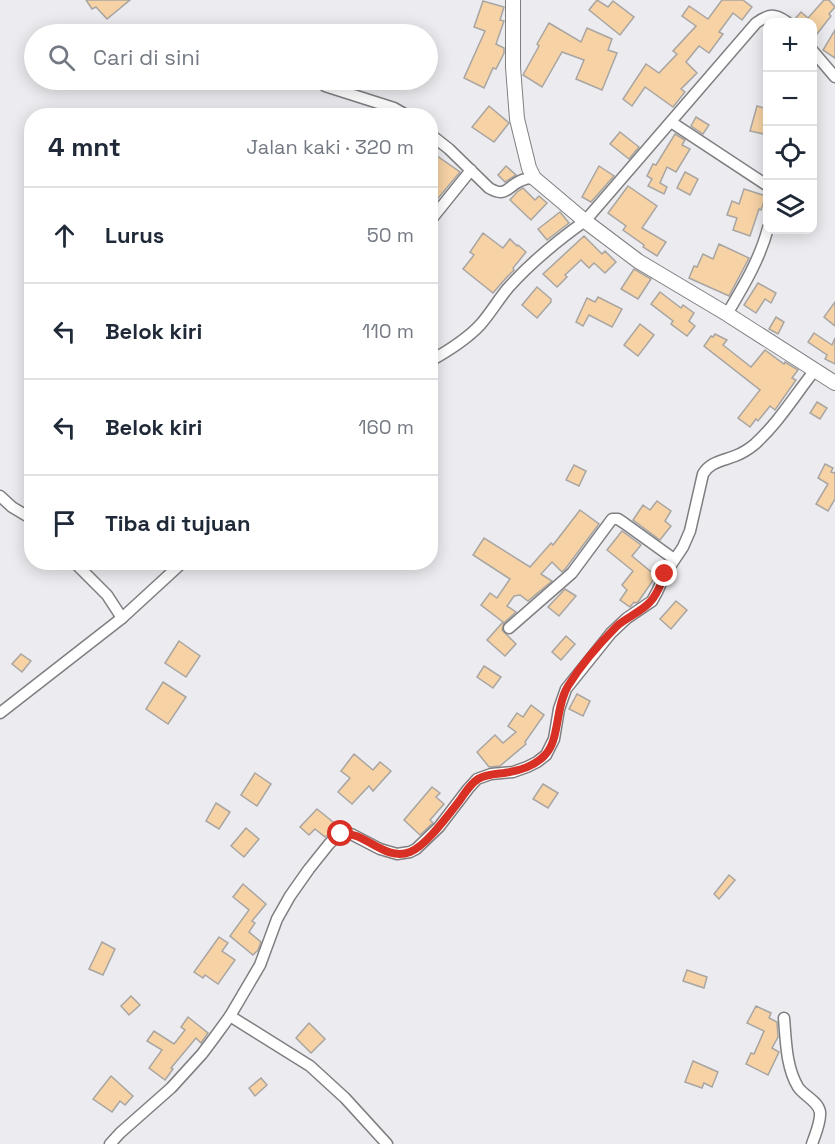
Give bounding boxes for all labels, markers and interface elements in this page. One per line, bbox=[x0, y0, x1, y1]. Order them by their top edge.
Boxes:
map controls bbox=[763, 18, 817, 234]
button: + bbox=[763, 18, 817, 72]
search box bbox=[24, 24, 438, 90]
icon: search bbox=[45, 41, 78, 74]
text: Cari di sini bbox=[93, 43, 200, 71]
button: − bbox=[763, 72, 817, 126]
button: locate bbox=[763, 126, 817, 180]
text: 4 mnt bbox=[48, 130, 121, 164]
text: Jalan kaki · 320 m bbox=[246, 134, 414, 160]
button: layers bbox=[763, 180, 817, 234]
icon: ahead bbox=[48, 219, 81, 252]
text: Lurus bbox=[105, 221, 164, 249]
text: 50 m bbox=[367, 222, 414, 248]
icon: left bbox=[48, 315, 81, 348]
text: Belok kiri bbox=[105, 317, 202, 345]
text: 110 m bbox=[362, 318, 414, 344]
icon: left bbox=[48, 411, 81, 444]
text: Belok kiri bbox=[105, 413, 202, 441]
text: 160 m bbox=[358, 414, 414, 440]
icon: arrive bbox=[48, 507, 81, 540]
text: Tiba di tujuan bbox=[105, 509, 251, 537]
route end bbox=[651, 560, 677, 586]
route start bbox=[327, 820, 353, 846]

